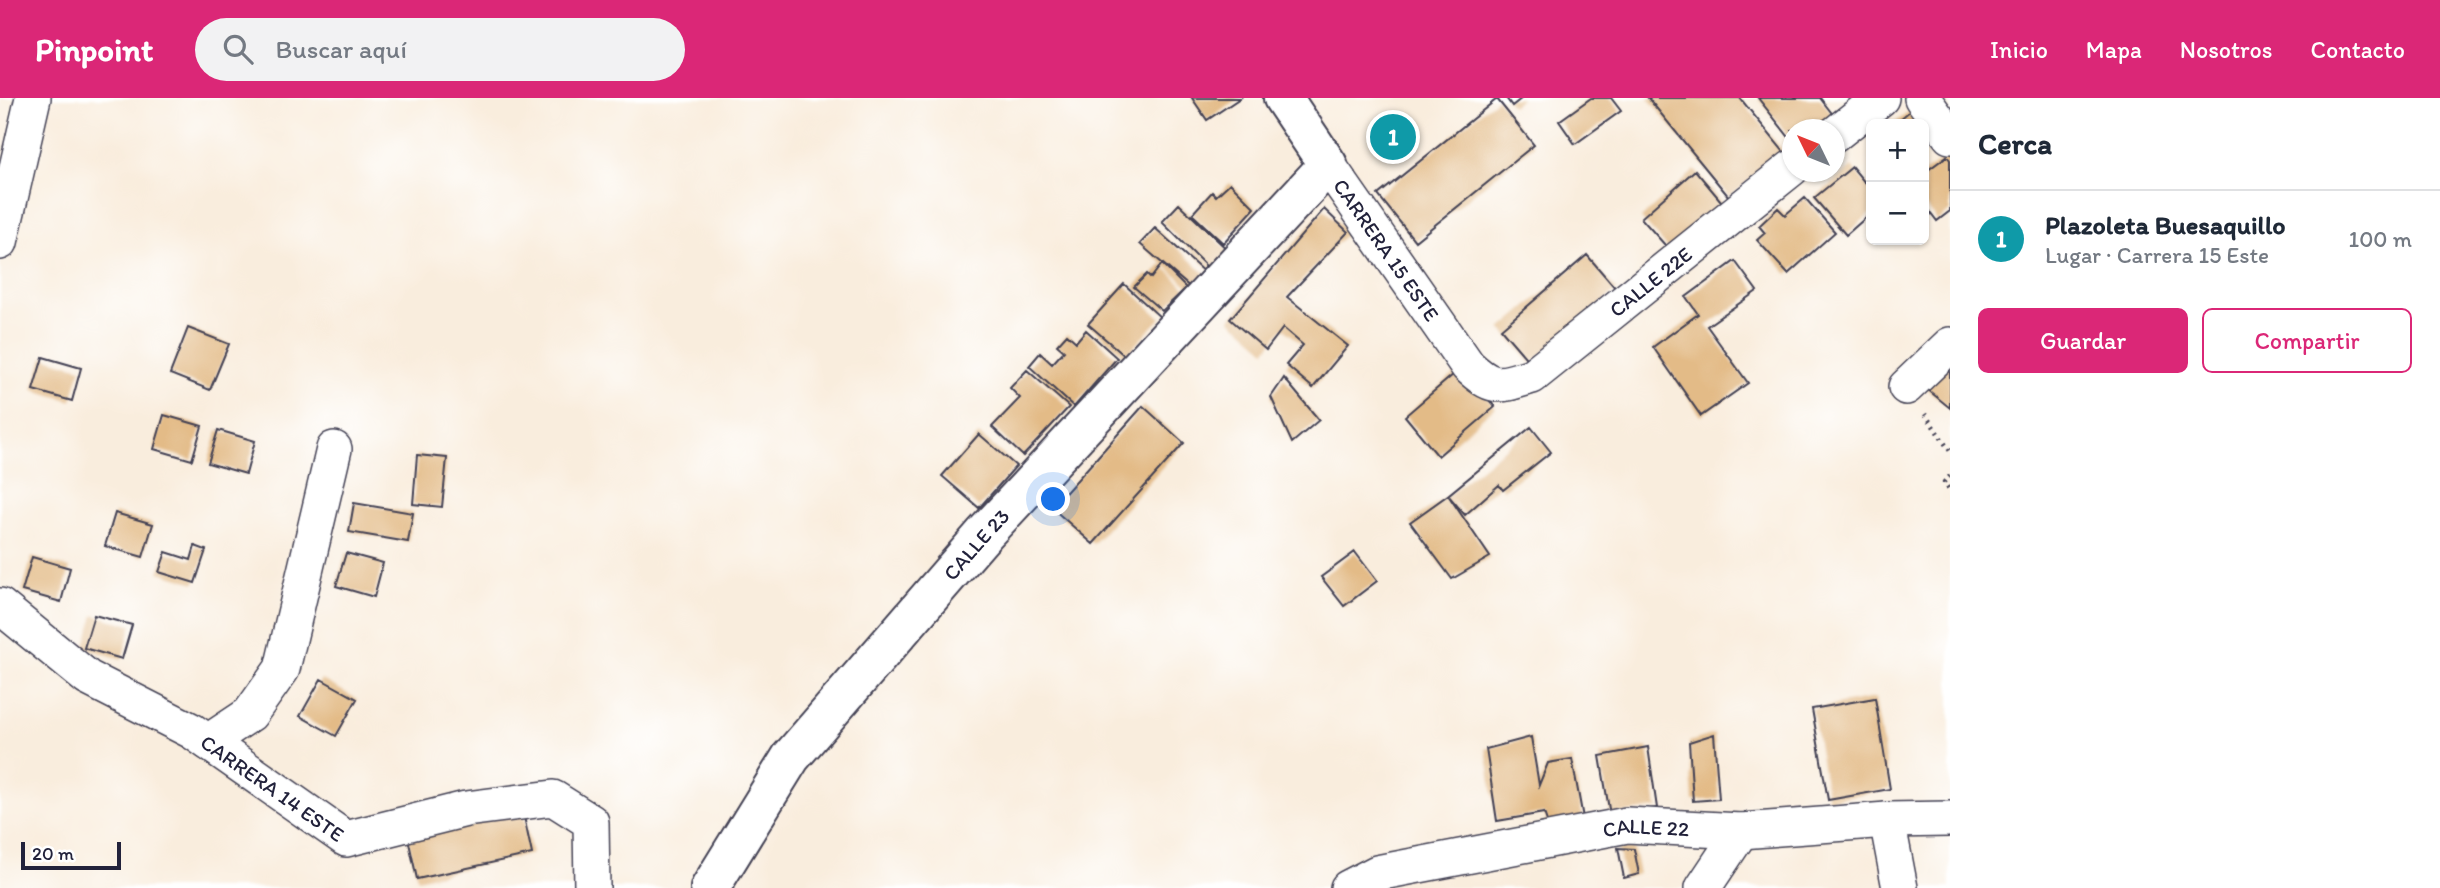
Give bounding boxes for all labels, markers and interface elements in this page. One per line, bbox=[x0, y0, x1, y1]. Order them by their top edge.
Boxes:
search box bbox=[195, 18, 685, 81]
text: Pinpoint bbox=[35, 30, 153, 69]
icon: search bbox=[219, 30, 257, 68]
text: Buscar aquí bbox=[275, 33, 407, 65]
text: Inicio bbox=[1990, 35, 2048, 64]
text: Mapa bbox=[2086, 35, 2142, 64]
text: Nosotros bbox=[2180, 35, 2272, 64]
text: Contacto bbox=[2310, 35, 2405, 64]
pin: 1 bbox=[1370, 111, 1416, 163]
north arrow bbox=[1782, 119, 1845, 182]
map controls bbox=[1866, 119, 1929, 245]
button: + bbox=[1866, 119, 1929, 182]
text: Cerca bbox=[1978, 125, 2052, 162]
street label: CARRERA 15 ESTE bbox=[1329, 173, 1445, 326]
button: − bbox=[1866, 182, 1929, 245]
text: Plazoleta Buesaquillo bbox=[2045, 209, 2286, 241]
text: 1 bbox=[1996, 225, 2006, 253]
text: 100 m bbox=[2348, 225, 2412, 253]
street label: CALLE 22E bbox=[1604, 241, 1697, 322]
text: Lugar · Carrera 15 Este bbox=[2045, 241, 2269, 269]
button: Guardar bbox=[1978, 308, 2188, 373]
button: Compartir bbox=[2202, 308, 2412, 373]
your location bbox=[1036, 482, 1070, 516]
street label: CALLE 23 bbox=[938, 503, 1014, 585]
street label: CARRERA 14 ESTE bbox=[196, 729, 350, 847]
street label: CALLE 22 bbox=[1600, 812, 1690, 842]
scale bar bbox=[21, 839, 121, 871]
text: 20 m bbox=[32, 842, 74, 865]

